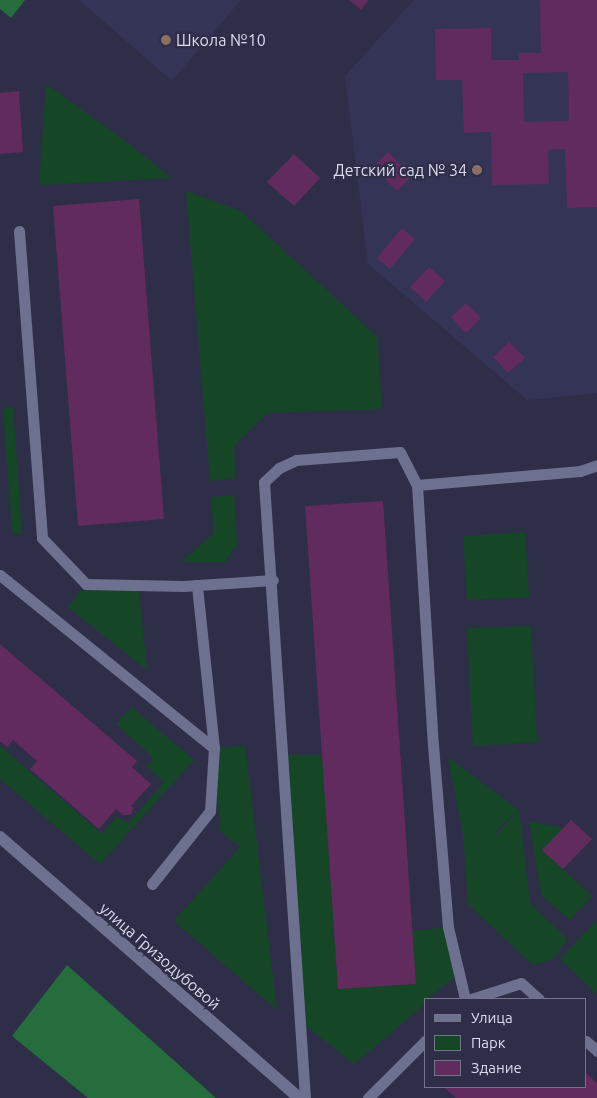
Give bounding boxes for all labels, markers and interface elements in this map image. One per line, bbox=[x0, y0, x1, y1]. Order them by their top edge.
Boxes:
place label: Школа №10 bbox=[176, 30, 266, 50]
marker: Школа №10 bbox=[160, 34, 172, 46]
place label: Детский сад № 34 bbox=[334, 160, 467, 180]
marker: Детский сад № 34 bbox=[471, 164, 483, 176]
street label: улица Гризодубовой bbox=[96, 898, 224, 1014]
legend bbox=[424, 998, 587, 1088]
text: Улица bbox=[471, 1009, 513, 1026]
text: Парк bbox=[471, 1034, 506, 1051]
text: Здание bbox=[471, 1059, 522, 1076]

